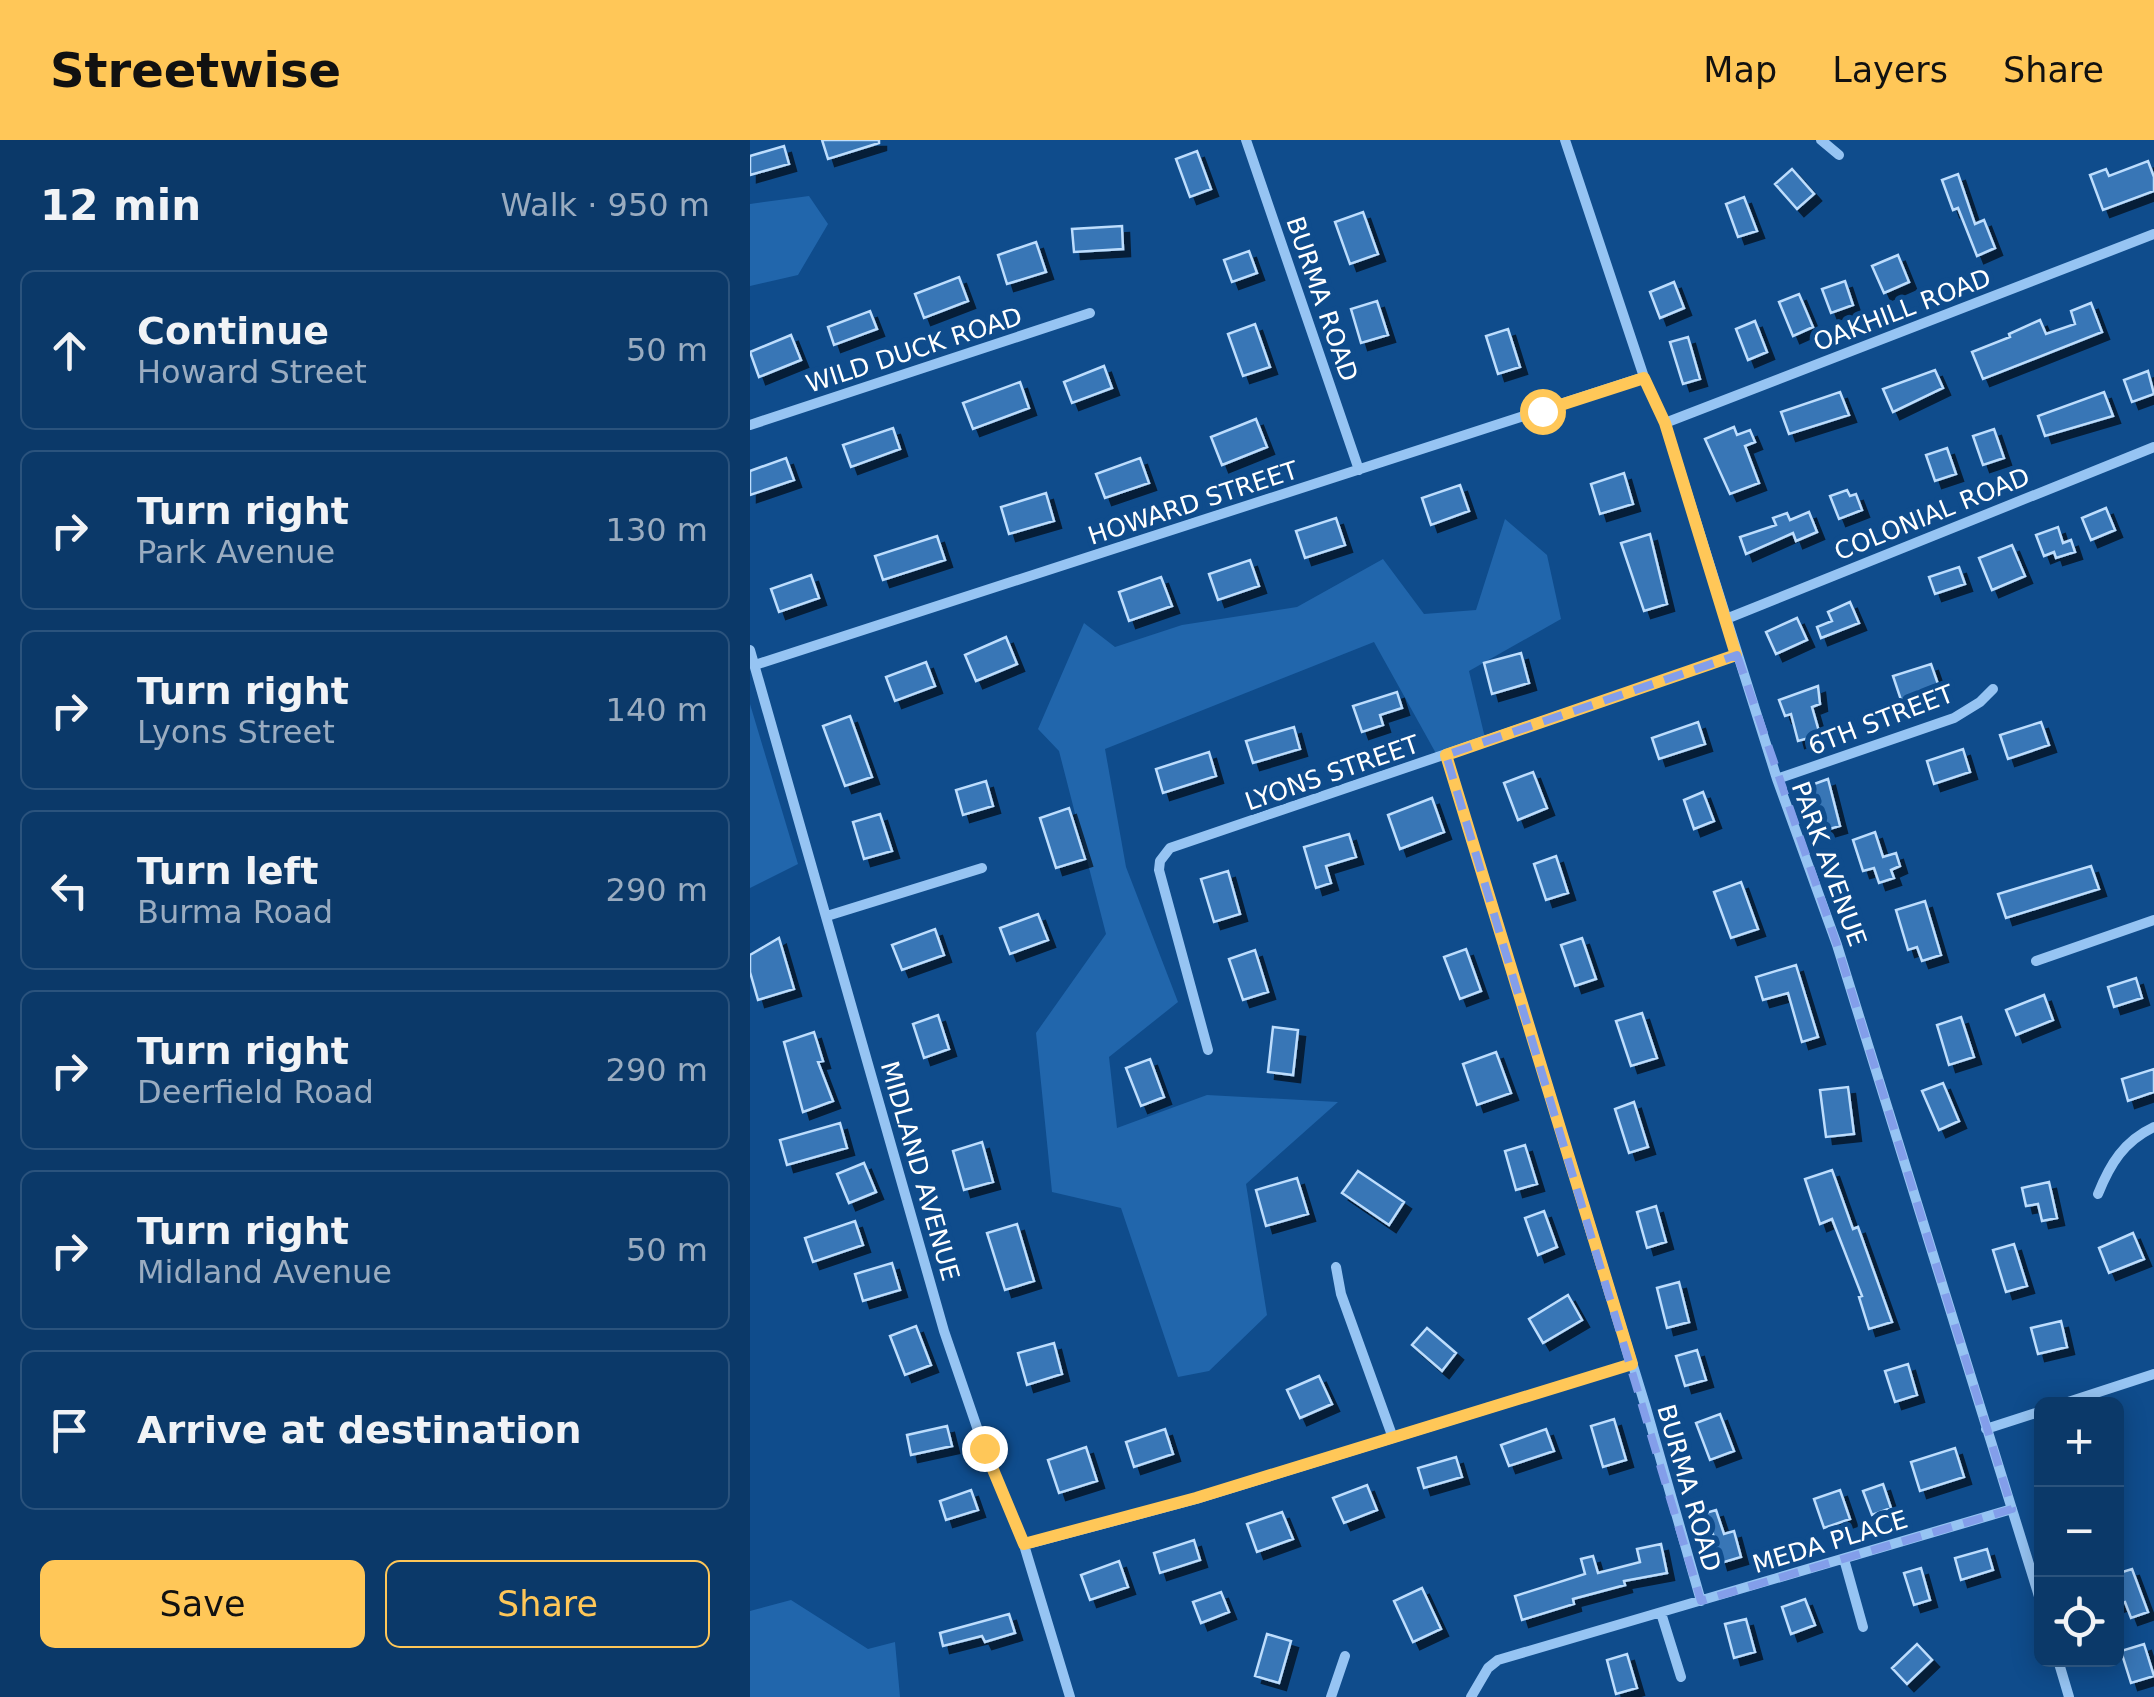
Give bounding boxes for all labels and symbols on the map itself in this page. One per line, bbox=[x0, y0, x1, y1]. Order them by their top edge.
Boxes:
street label: BURMA ROAD bbox=[1280, 213, 1364, 385]
street label: OAKHILL ROAD bbox=[1809, 263, 1995, 357]
street label: WILD DUCK ROAD bbox=[802, 301, 1026, 399]
route start bbox=[1520, 389, 1566, 435]
street label: HOWARD STREET bbox=[1084, 455, 1302, 551]
street label: COLONIAL ROAD bbox=[1830, 462, 2034, 566]
street label: 6TH STREET bbox=[1804, 679, 1958, 761]
street label: LYONS STREET bbox=[1241, 729, 1423, 816]
street label: PARK AVENUE bbox=[1786, 778, 1872, 950]
street label: MIDLAND AVENUE bbox=[875, 1058, 965, 1284]
street label: BURMA ROAD bbox=[1651, 1401, 1727, 1575]
route end bbox=[962, 1426, 1008, 1472]
street label: MEDA PLACE bbox=[1749, 1505, 1911, 1579]

